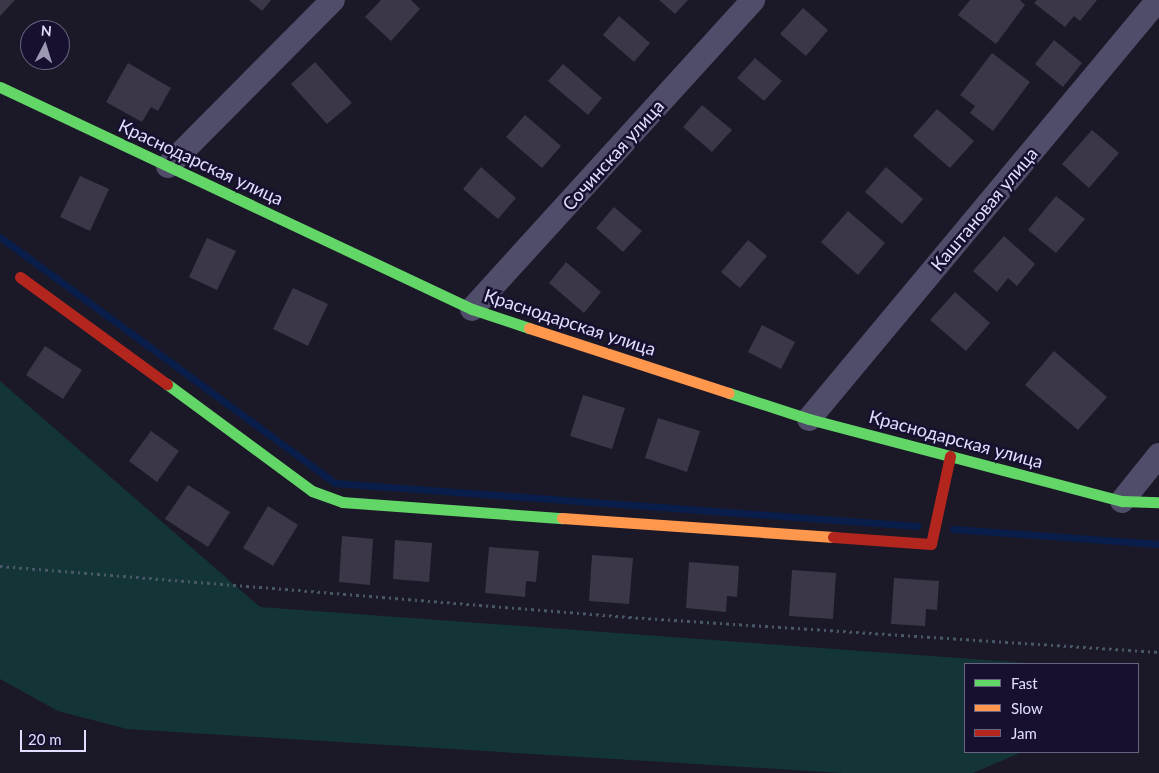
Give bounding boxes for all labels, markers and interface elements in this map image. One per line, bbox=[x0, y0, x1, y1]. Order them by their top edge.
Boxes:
north arrow bbox=[20, 20, 70, 70]
text: N bbox=[40, 22, 52, 39]
street label: Сочинская улица bbox=[558, 95, 668, 215]
street label: Краснодарская улица bbox=[115, 114, 287, 210]
street label: Каштановая улица bbox=[926, 143, 1042, 275]
street label: Краснодарская улица bbox=[481, 284, 659, 360]
street label: Краснодарская улица bbox=[867, 405, 1045, 473]
legend bbox=[964, 663, 1139, 753]
text: Fast bbox=[1011, 674, 1038, 692]
text: Slow bbox=[1011, 699, 1043, 717]
scale bar bbox=[22, 720, 89, 752]
text: Jam bbox=[1011, 724, 1037, 742]
text: 20 m bbox=[28, 730, 62, 748]

